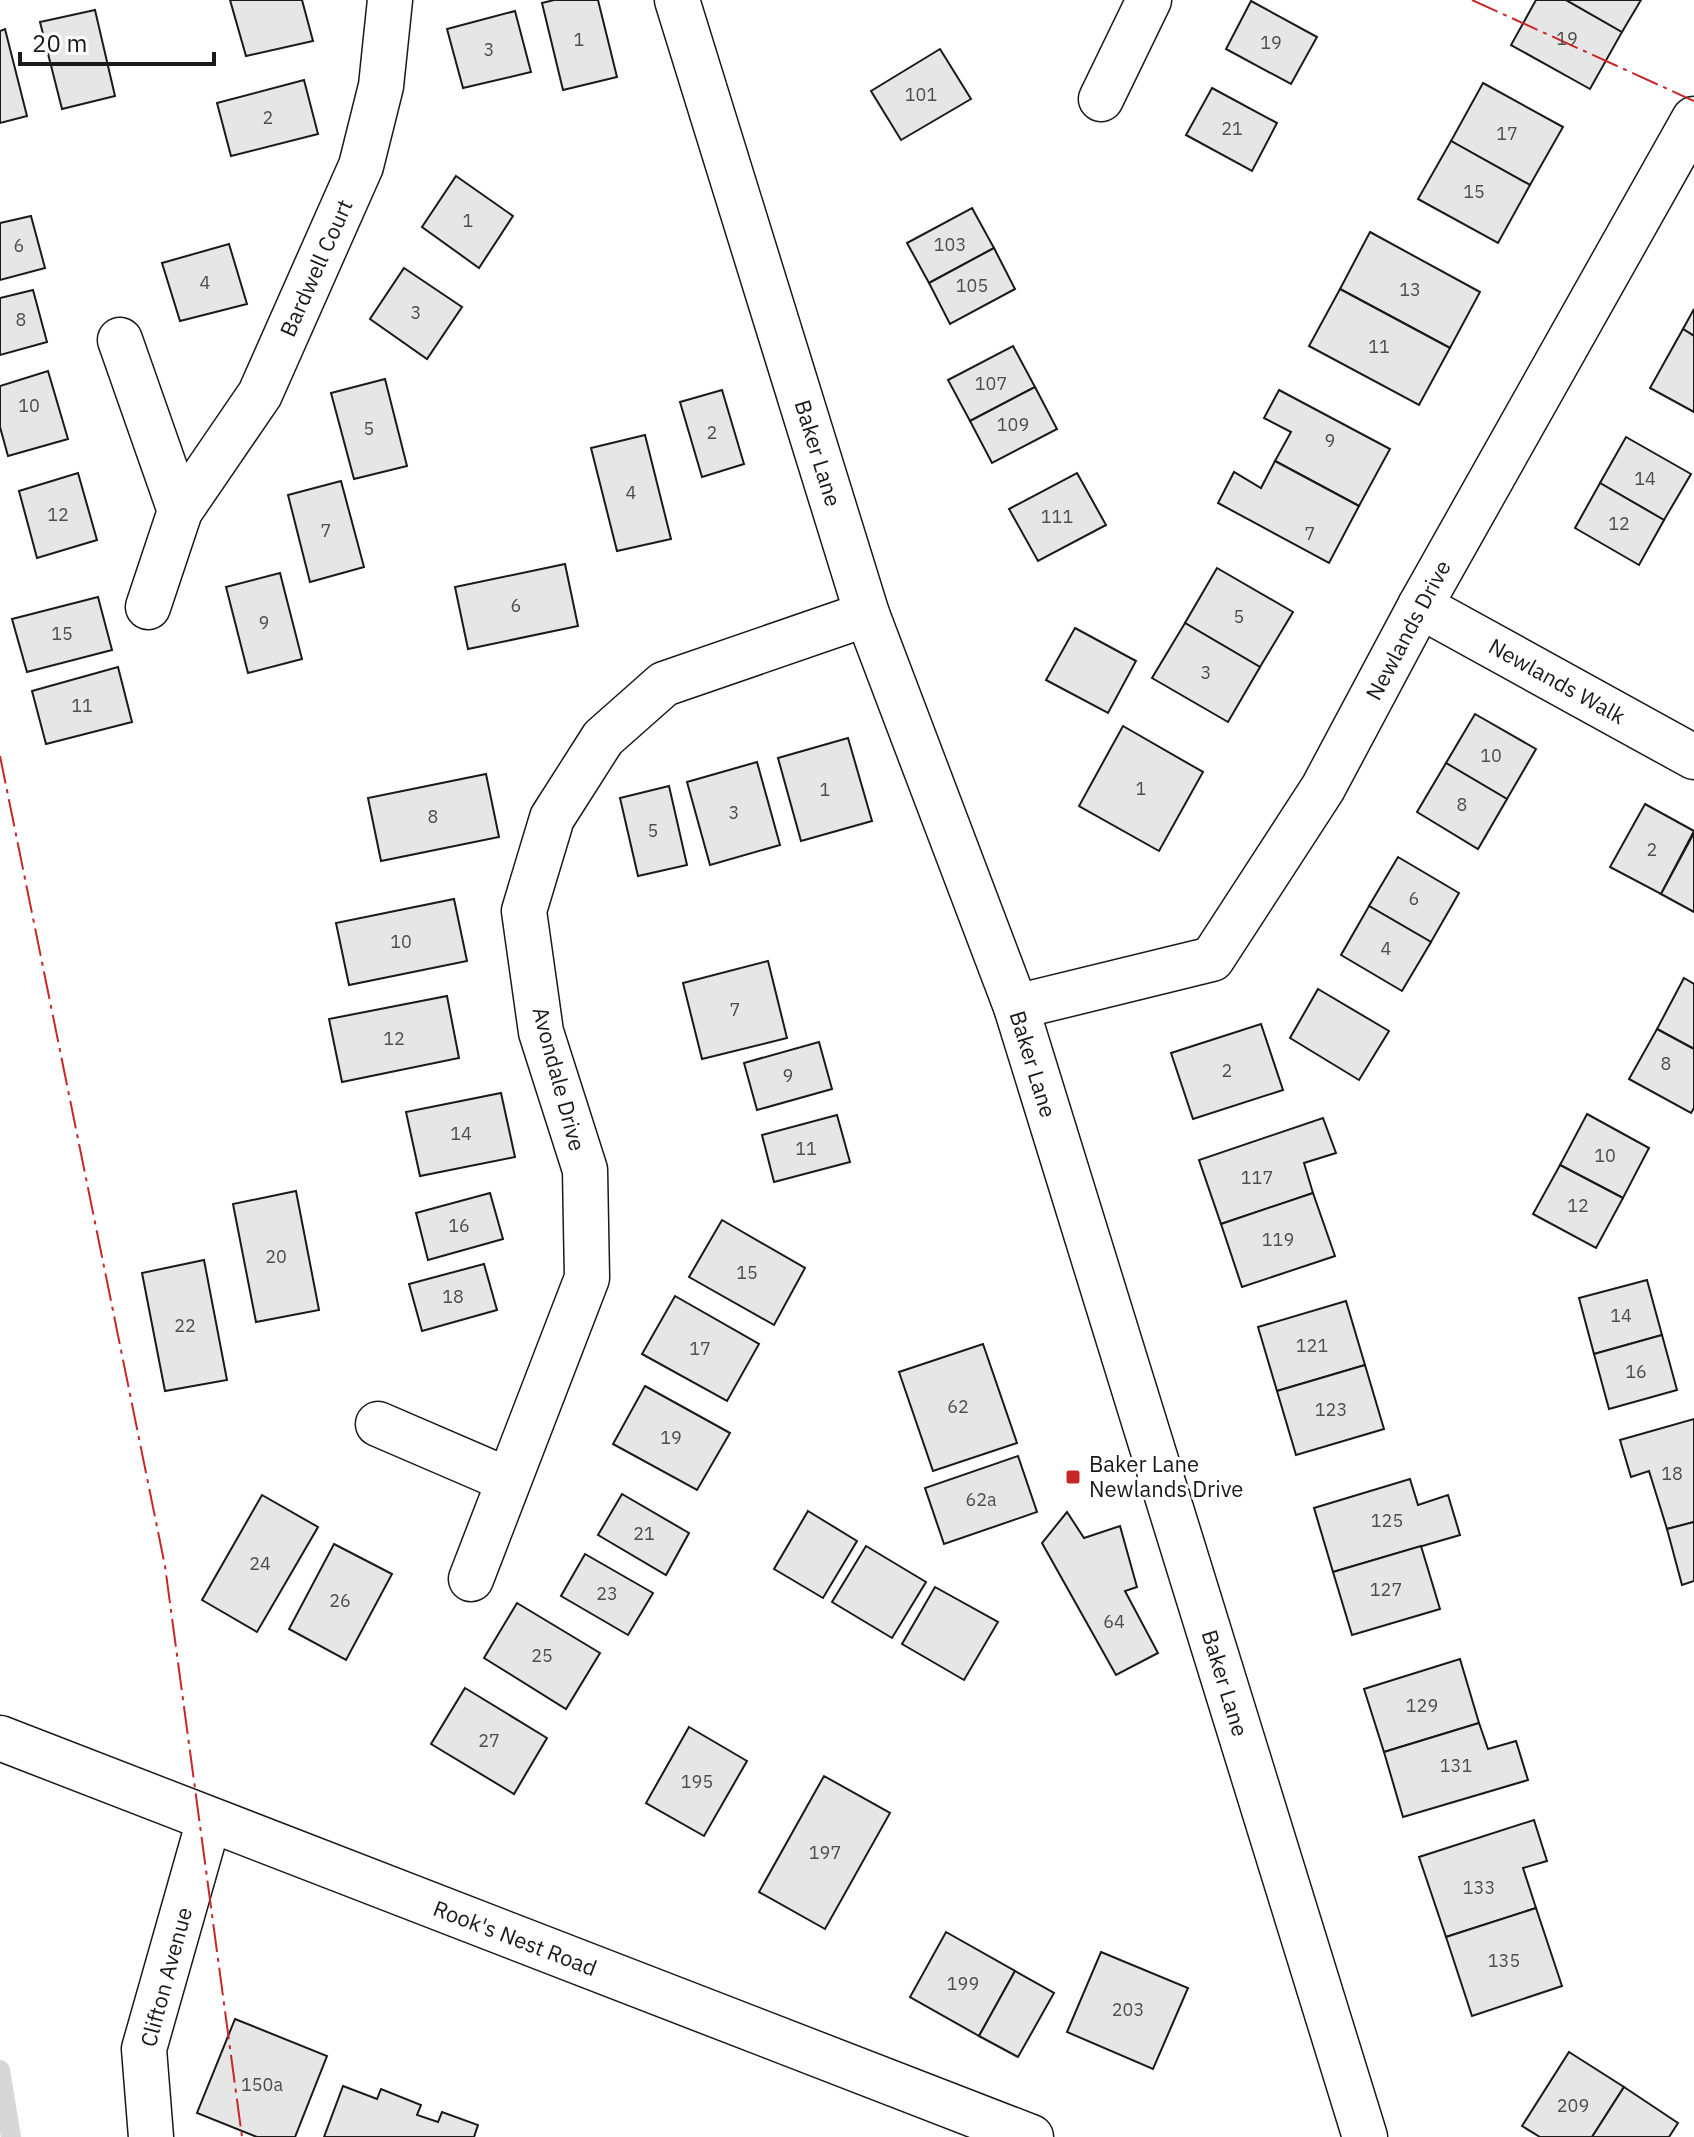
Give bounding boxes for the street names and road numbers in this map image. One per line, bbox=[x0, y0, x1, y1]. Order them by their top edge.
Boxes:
street label: Bardwell Court bbox=[272, 195, 359, 341]
street label: Baker Lane bbox=[789, 396, 848, 510]
street label: Newlands Drive bbox=[1359, 555, 1457, 705]
street label: Newlands Walk bbox=[1484, 631, 1631, 730]
street label: Avondale Drive bbox=[526, 1004, 593, 1154]
street label: Baker Lane bbox=[1004, 1007, 1063, 1121]
street label: Baker Lane bbox=[1196, 1626, 1255, 1740]
street label: Rook's Nest Road bbox=[429, 1893, 601, 1982]
street label: Clifton Avenue bbox=[133, 1904, 198, 2050]

